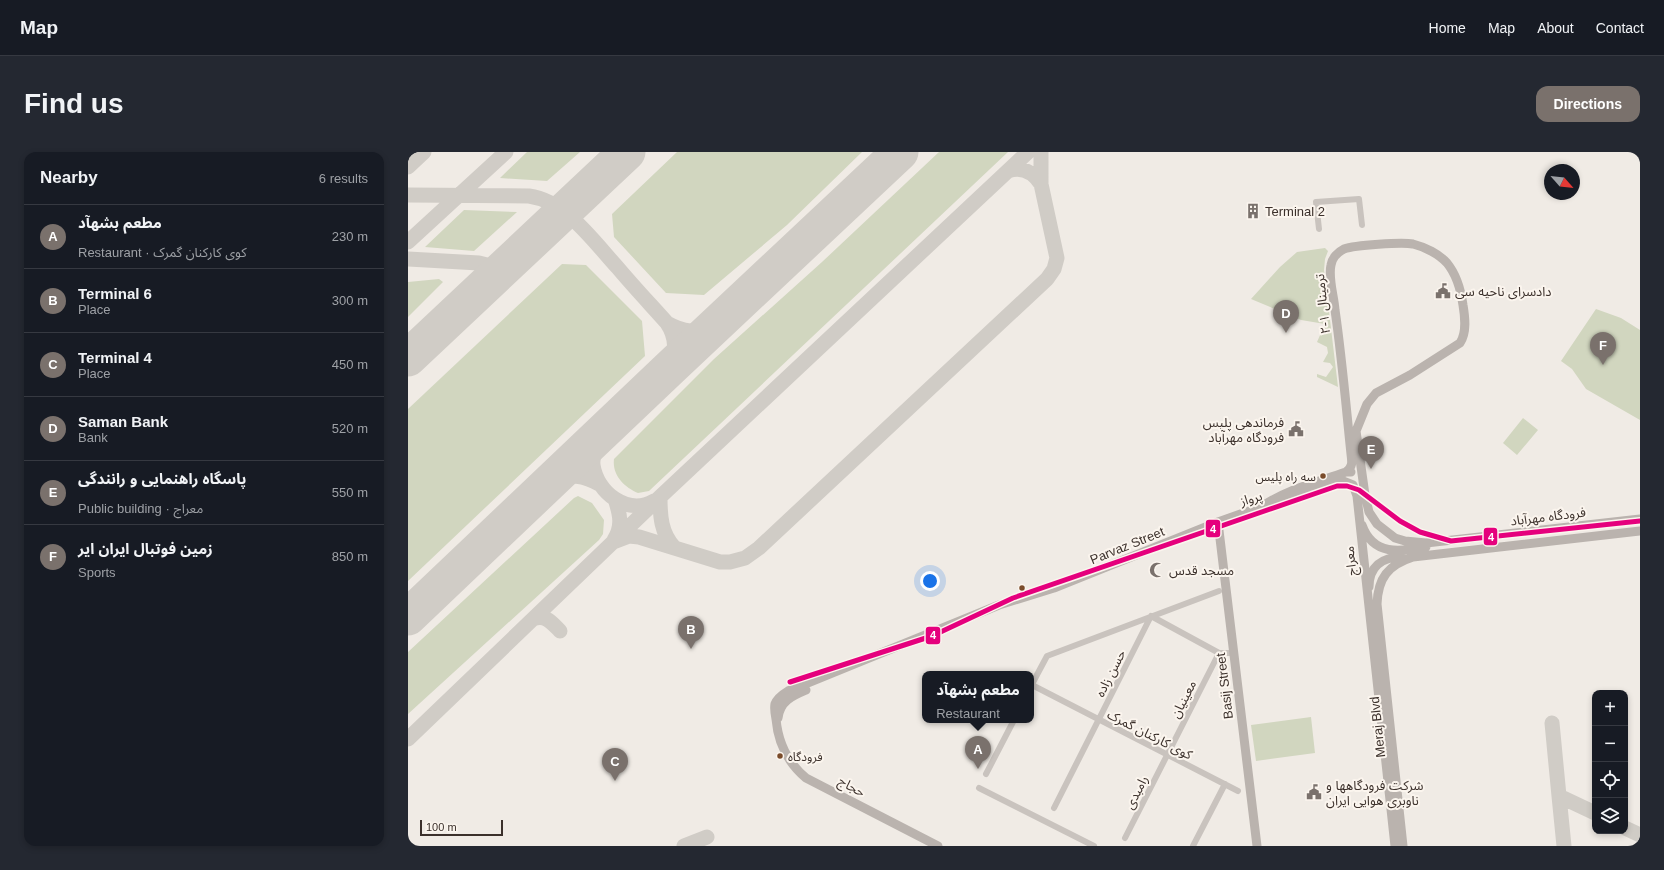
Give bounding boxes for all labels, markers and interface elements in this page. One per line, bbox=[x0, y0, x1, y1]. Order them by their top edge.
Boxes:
text: Map bbox=[20, 17, 58, 38]
text: Home bbox=[1429, 20, 1466, 36]
text: Map bbox=[1488, 20, 1515, 36]
text: About bbox=[1537, 20, 1574, 36]
text: Contact bbox=[1596, 20, 1644, 36]
button: Directions bbox=[1536, 86, 1640, 122]
text: Find us bbox=[24, 88, 124, 119]
north arrow bbox=[1544, 164, 1580, 200]
text: Nearby bbox=[40, 168, 98, 187]
text: 6 results bbox=[319, 171, 368, 186]
building icon: Terminal 2 bbox=[1244, 202, 1262, 220]
place label: Terminal 2 bbox=[1265, 204, 1325, 219]
text: مطعم بشهآد bbox=[78, 214, 162, 231]
text: A bbox=[48, 229, 58, 244]
text: 230 m bbox=[332, 229, 368, 244]
text: Restaurant · کوی کارکنان گمرک bbox=[78, 245, 247, 260]
street label: ترمینال ۱-۲ bbox=[1312, 273, 1334, 335]
public building icon: دادسرای ناحیه سی bbox=[1434, 282, 1452, 300]
place label: دادسرای ناحیه سی bbox=[1455, 284, 1552, 300]
text: Terminal 6 bbox=[78, 285, 152, 302]
text: B bbox=[48, 293, 58, 308]
text: 300 m bbox=[332, 293, 368, 308]
pin: D bbox=[1273, 300, 1299, 333]
text: Place bbox=[78, 302, 111, 317]
pin: F bbox=[1590, 332, 1616, 365]
text: Terminal 4 bbox=[78, 349, 152, 366]
text: C bbox=[48, 357, 58, 372]
text: 450 m bbox=[332, 357, 368, 372]
text: Place bbox=[78, 366, 111, 381]
text: Saman Bank bbox=[78, 413, 168, 430]
place label: فرماندهی پلیس فرودگاه مهرآباد bbox=[1203, 415, 1284, 446]
public building icon: فرماندهی پلیس فرودگاه مهرآباد bbox=[1287, 420, 1305, 438]
text: D bbox=[48, 421, 58, 436]
text: 520 m bbox=[332, 421, 368, 436]
text: Bank bbox=[78, 430, 108, 445]
pin: E bbox=[1358, 436, 1384, 469]
text: پاسگاه راهنمایی و رانندگی bbox=[78, 470, 246, 487]
place label: سه راه پلیس bbox=[1255, 470, 1316, 485]
marker: سه راه پلیس bbox=[1318, 471, 1328, 481]
text: E bbox=[49, 485, 57, 500]
text: 550 m bbox=[332, 485, 368, 500]
street label: پرواز bbox=[1237, 488, 1265, 511]
text: Public building · معراج bbox=[78, 501, 203, 516]
street label: فرودگاه مهرآباد bbox=[1510, 504, 1587, 530]
line badge: 4 bbox=[1205, 519, 1221, 538]
text: 4 bbox=[1210, 523, 1217, 535]
street label: Parvaz Street bbox=[1088, 524, 1167, 567]
line badge: 4 bbox=[1483, 527, 1498, 546]
text: 4 bbox=[1488, 531, 1495, 543]
text: زمین فوتبال ایران ایر bbox=[78, 540, 213, 557]
street label: معراج bbox=[1341, 545, 1362, 577]
text: F bbox=[49, 549, 57, 564]
text: 850 m bbox=[332, 549, 368, 564]
mosque icon: مسجد قدس bbox=[1148, 561, 1166, 579]
place label: مسجد قدس bbox=[1169, 563, 1234, 579]
text: Sports bbox=[78, 565, 116, 580]
your location bbox=[920, 571, 940, 591]
unlabelled marker bbox=[1017, 583, 1027, 593]
pin: B bbox=[678, 616, 704, 649]
line badge: 4 bbox=[925, 626, 941, 645]
text: 4 bbox=[930, 629, 937, 641]
street label: حسن زاده bbox=[1092, 647, 1130, 700]
street label: Basij Street bbox=[1213, 652, 1236, 720]
popup bbox=[922, 671, 1034, 723]
street label: معینیان bbox=[1168, 678, 1200, 721]
text: مطعم بشهآد bbox=[936, 681, 1020, 698]
map controls bbox=[1592, 690, 1628, 834]
button: + bbox=[1592, 690, 1628, 726]
street label: Meraj Blvd bbox=[1367, 696, 1388, 758]
text: Restaurant bbox=[936, 706, 1000, 721]
street label: کوی کارکنان گمرک bbox=[1104, 707, 1195, 764]
button: − bbox=[1592, 726, 1628, 762]
pin: A bbox=[965, 736, 991, 769]
pin: C bbox=[602, 748, 628, 781]
place label: فرودگاه bbox=[788, 750, 823, 764]
marker: فرودگاه bbox=[775, 751, 785, 761]
button: locate bbox=[1592, 762, 1628, 798]
street label: حجاج bbox=[834, 773, 868, 802]
street label: رامبدی bbox=[1122, 773, 1152, 812]
place label: شرکت فرودگاهها و ناوبری هوایی ایران bbox=[1326, 778, 1423, 809]
public building icon: شرکت فرودگاهها و ناوبری هوایی ایران bbox=[1305, 783, 1323, 801]
button: layers bbox=[1592, 798, 1628, 834]
scale bar bbox=[420, 818, 503, 837]
text: 100 m bbox=[426, 821, 457, 833]

